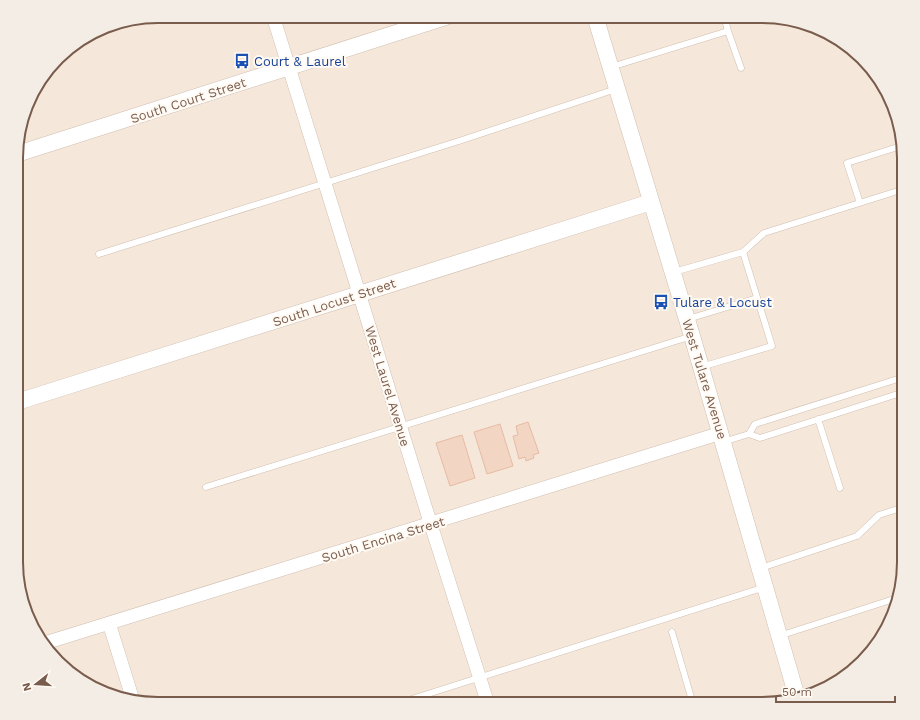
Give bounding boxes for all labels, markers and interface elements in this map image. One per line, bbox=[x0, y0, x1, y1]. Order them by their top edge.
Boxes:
bus stop icon: Court & Laurel bbox=[233, 52, 251, 70]
place label: Court & Laurel bbox=[254, 54, 346, 69]
street label: South Court Street bbox=[128, 75, 248, 126]
street label: South Locust Street bbox=[271, 275, 398, 329]
bus stop icon: Tulare & Locust bbox=[652, 293, 670, 311]
place label: Tulare & Locust bbox=[673, 295, 772, 310]
street label: West Tulare Avenue bbox=[679, 317, 730, 441]
street label: West Laurel Avenue bbox=[362, 324, 413, 448]
street label: South Encina Street bbox=[320, 513, 447, 565]
north arrow bbox=[16, 664, 56, 704]
scale bar bbox=[776, 678, 895, 704]
text: N bbox=[20, 681, 34, 693]
text: 50 m bbox=[782, 685, 812, 699]

